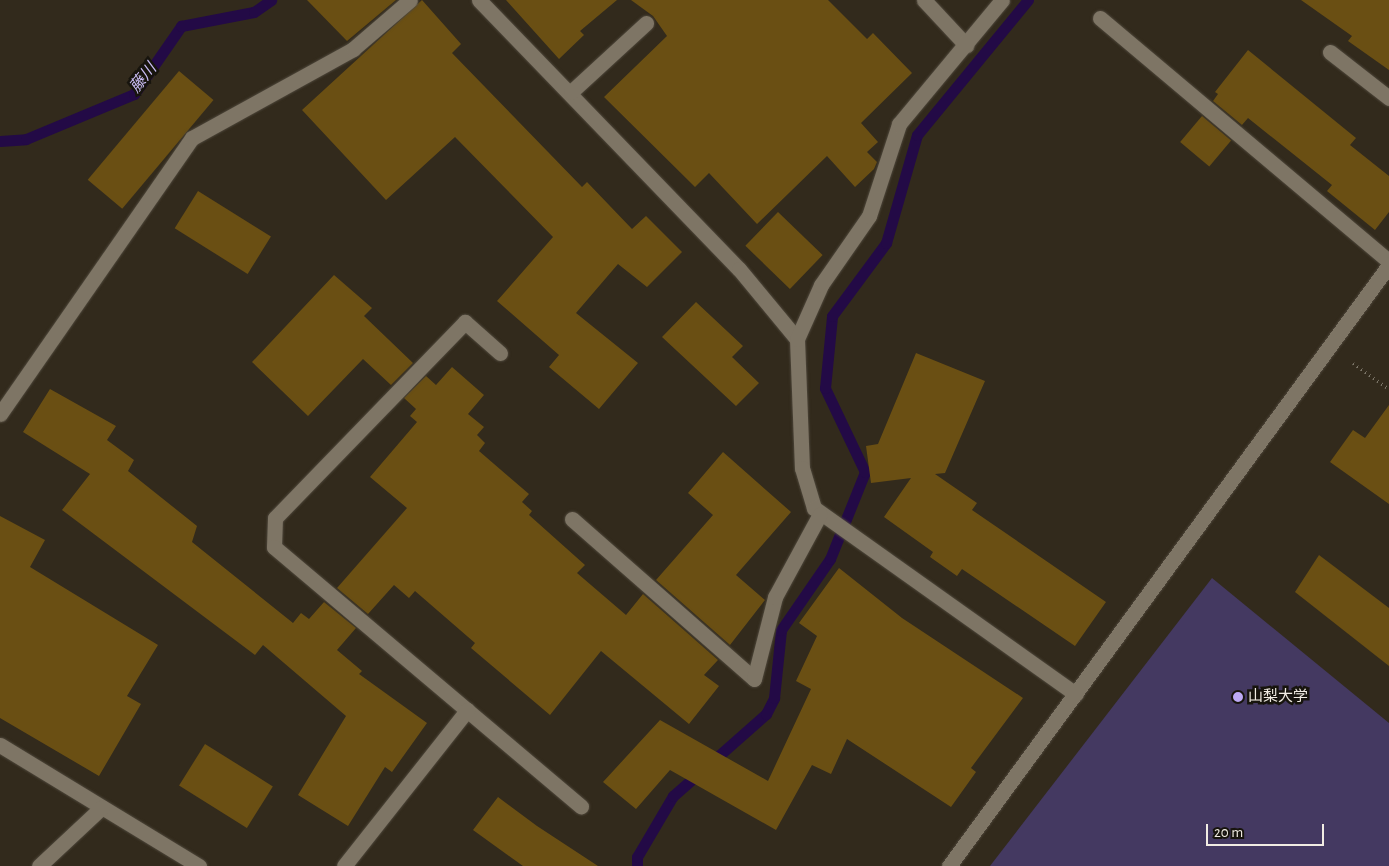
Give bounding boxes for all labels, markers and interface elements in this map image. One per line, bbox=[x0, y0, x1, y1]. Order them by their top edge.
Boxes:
water label: 藤川 bbox=[125, 60, 161, 96]
place label: 山梨大学 bbox=[1248, 688, 1308, 706]
marker: 山梨大学 bbox=[1232, 691, 1244, 703]
scale bar bbox=[1209, 814, 1326, 846]
text: 20 m bbox=[1214, 825, 1243, 840]

